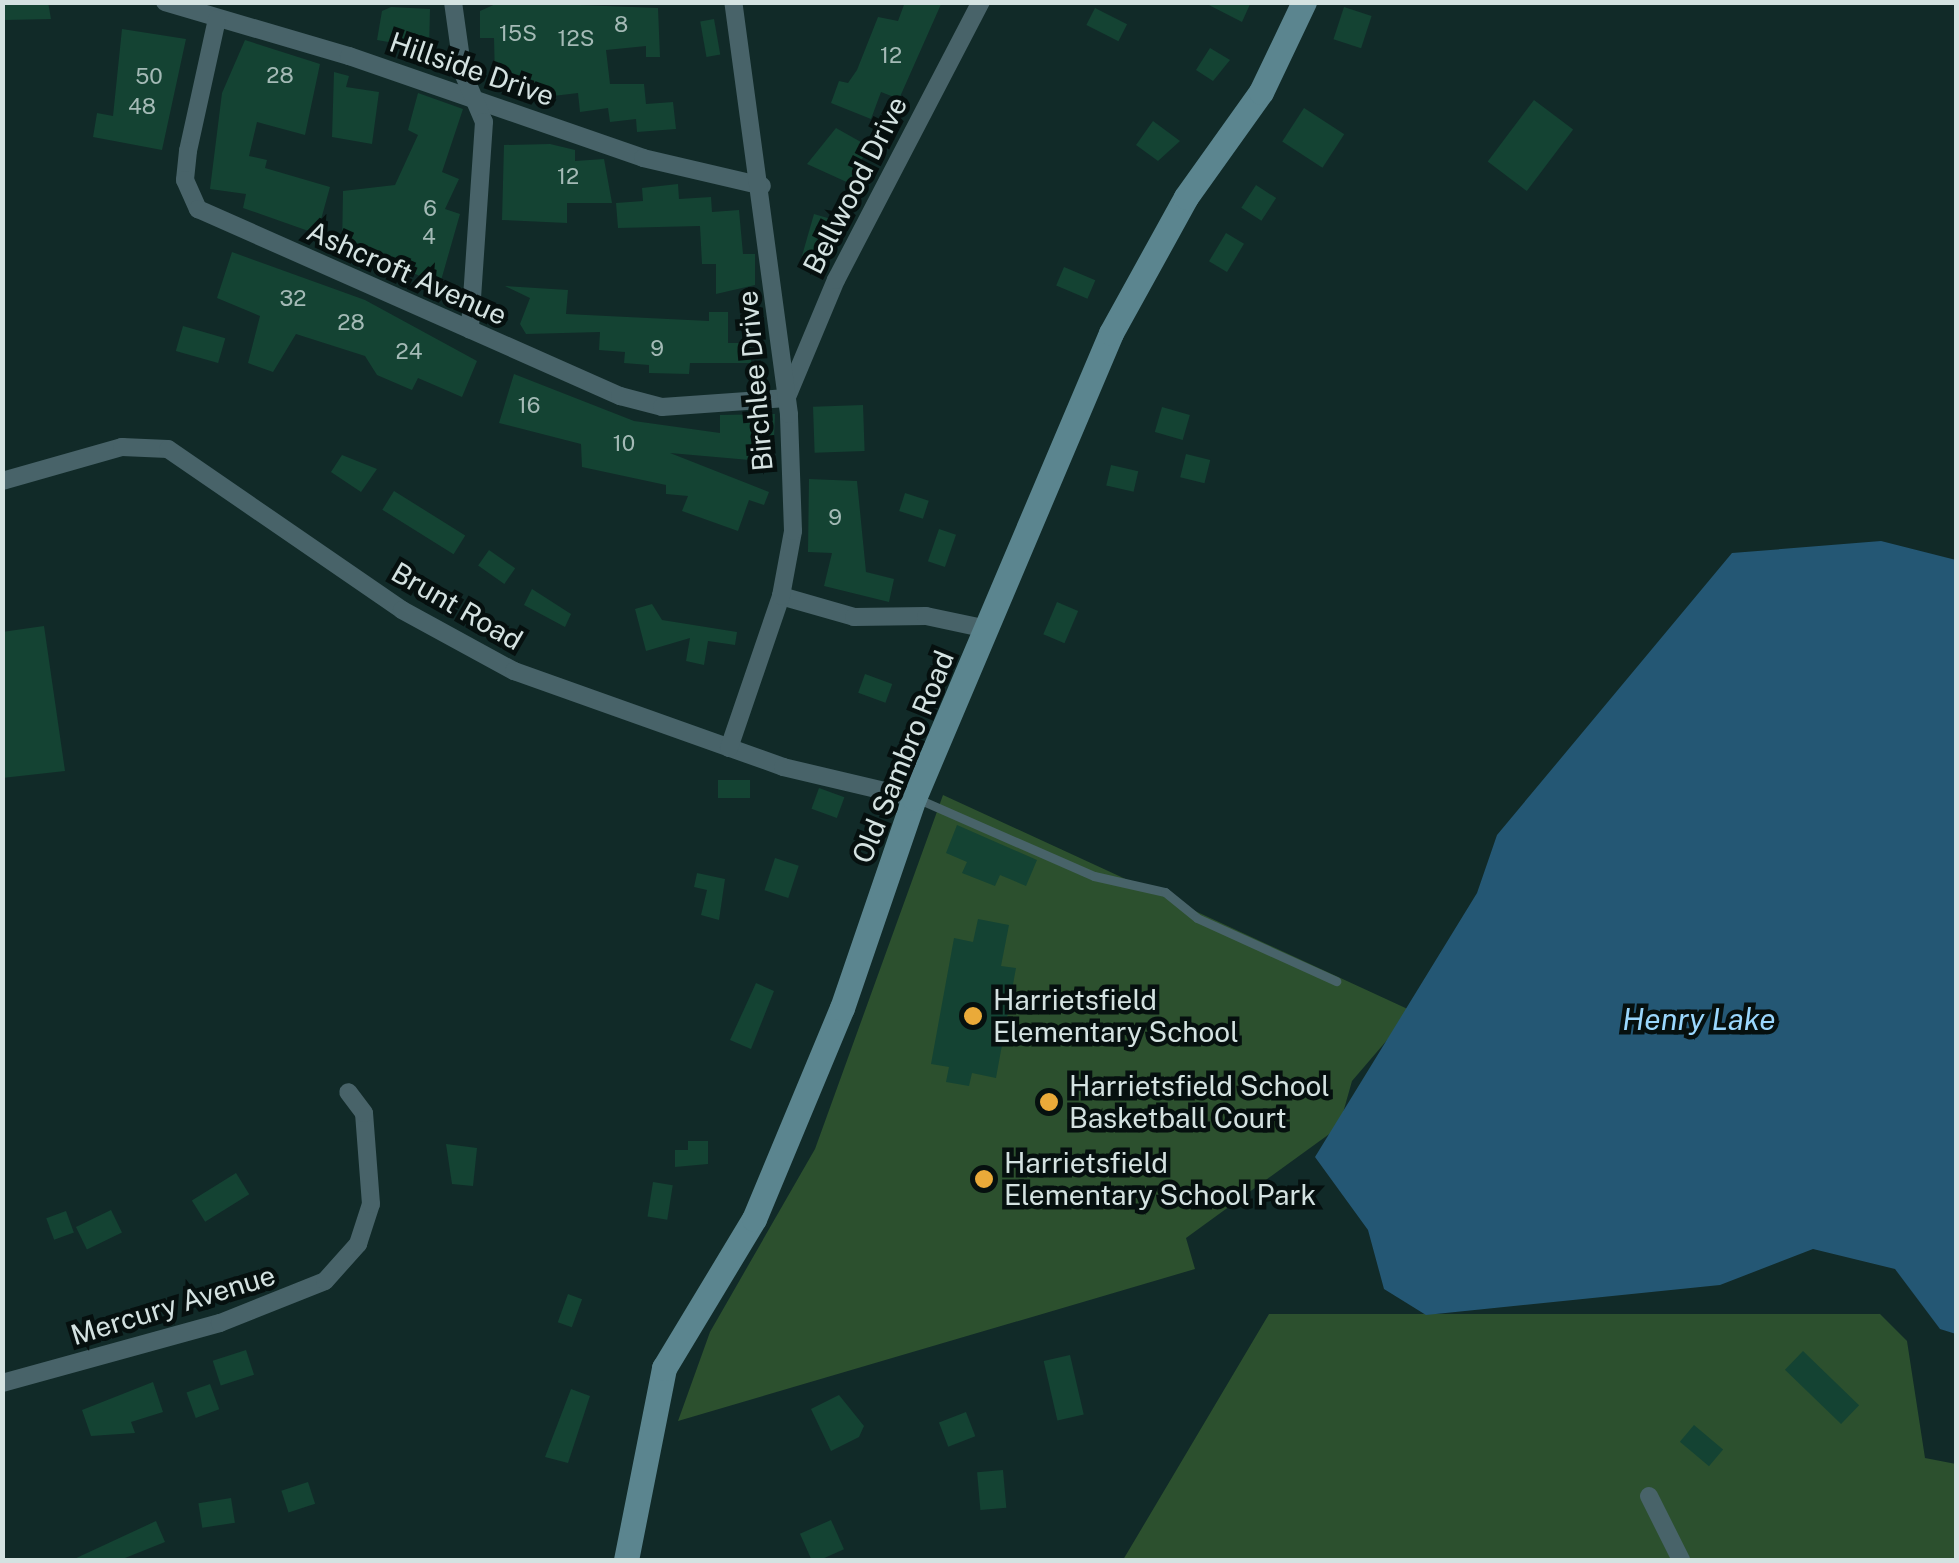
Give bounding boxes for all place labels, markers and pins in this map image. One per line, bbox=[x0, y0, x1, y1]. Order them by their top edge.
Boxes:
place label: Harrietsfield Elementary School bbox=[993, 983, 1239, 1049]
marker: Harrietsfield Elementary School bbox=[962, 1005, 984, 1027]
place label: Harrietsfield School Basketball Court bbox=[1069, 1069, 1330, 1135]
marker: Harrietsfield School Basketball Court bbox=[1038, 1091, 1060, 1113]
place label: Harrietsfield Elementary School Park bbox=[1004, 1146, 1316, 1212]
marker: Harrietsfield Elementary School Park bbox=[973, 1168, 995, 1190]

